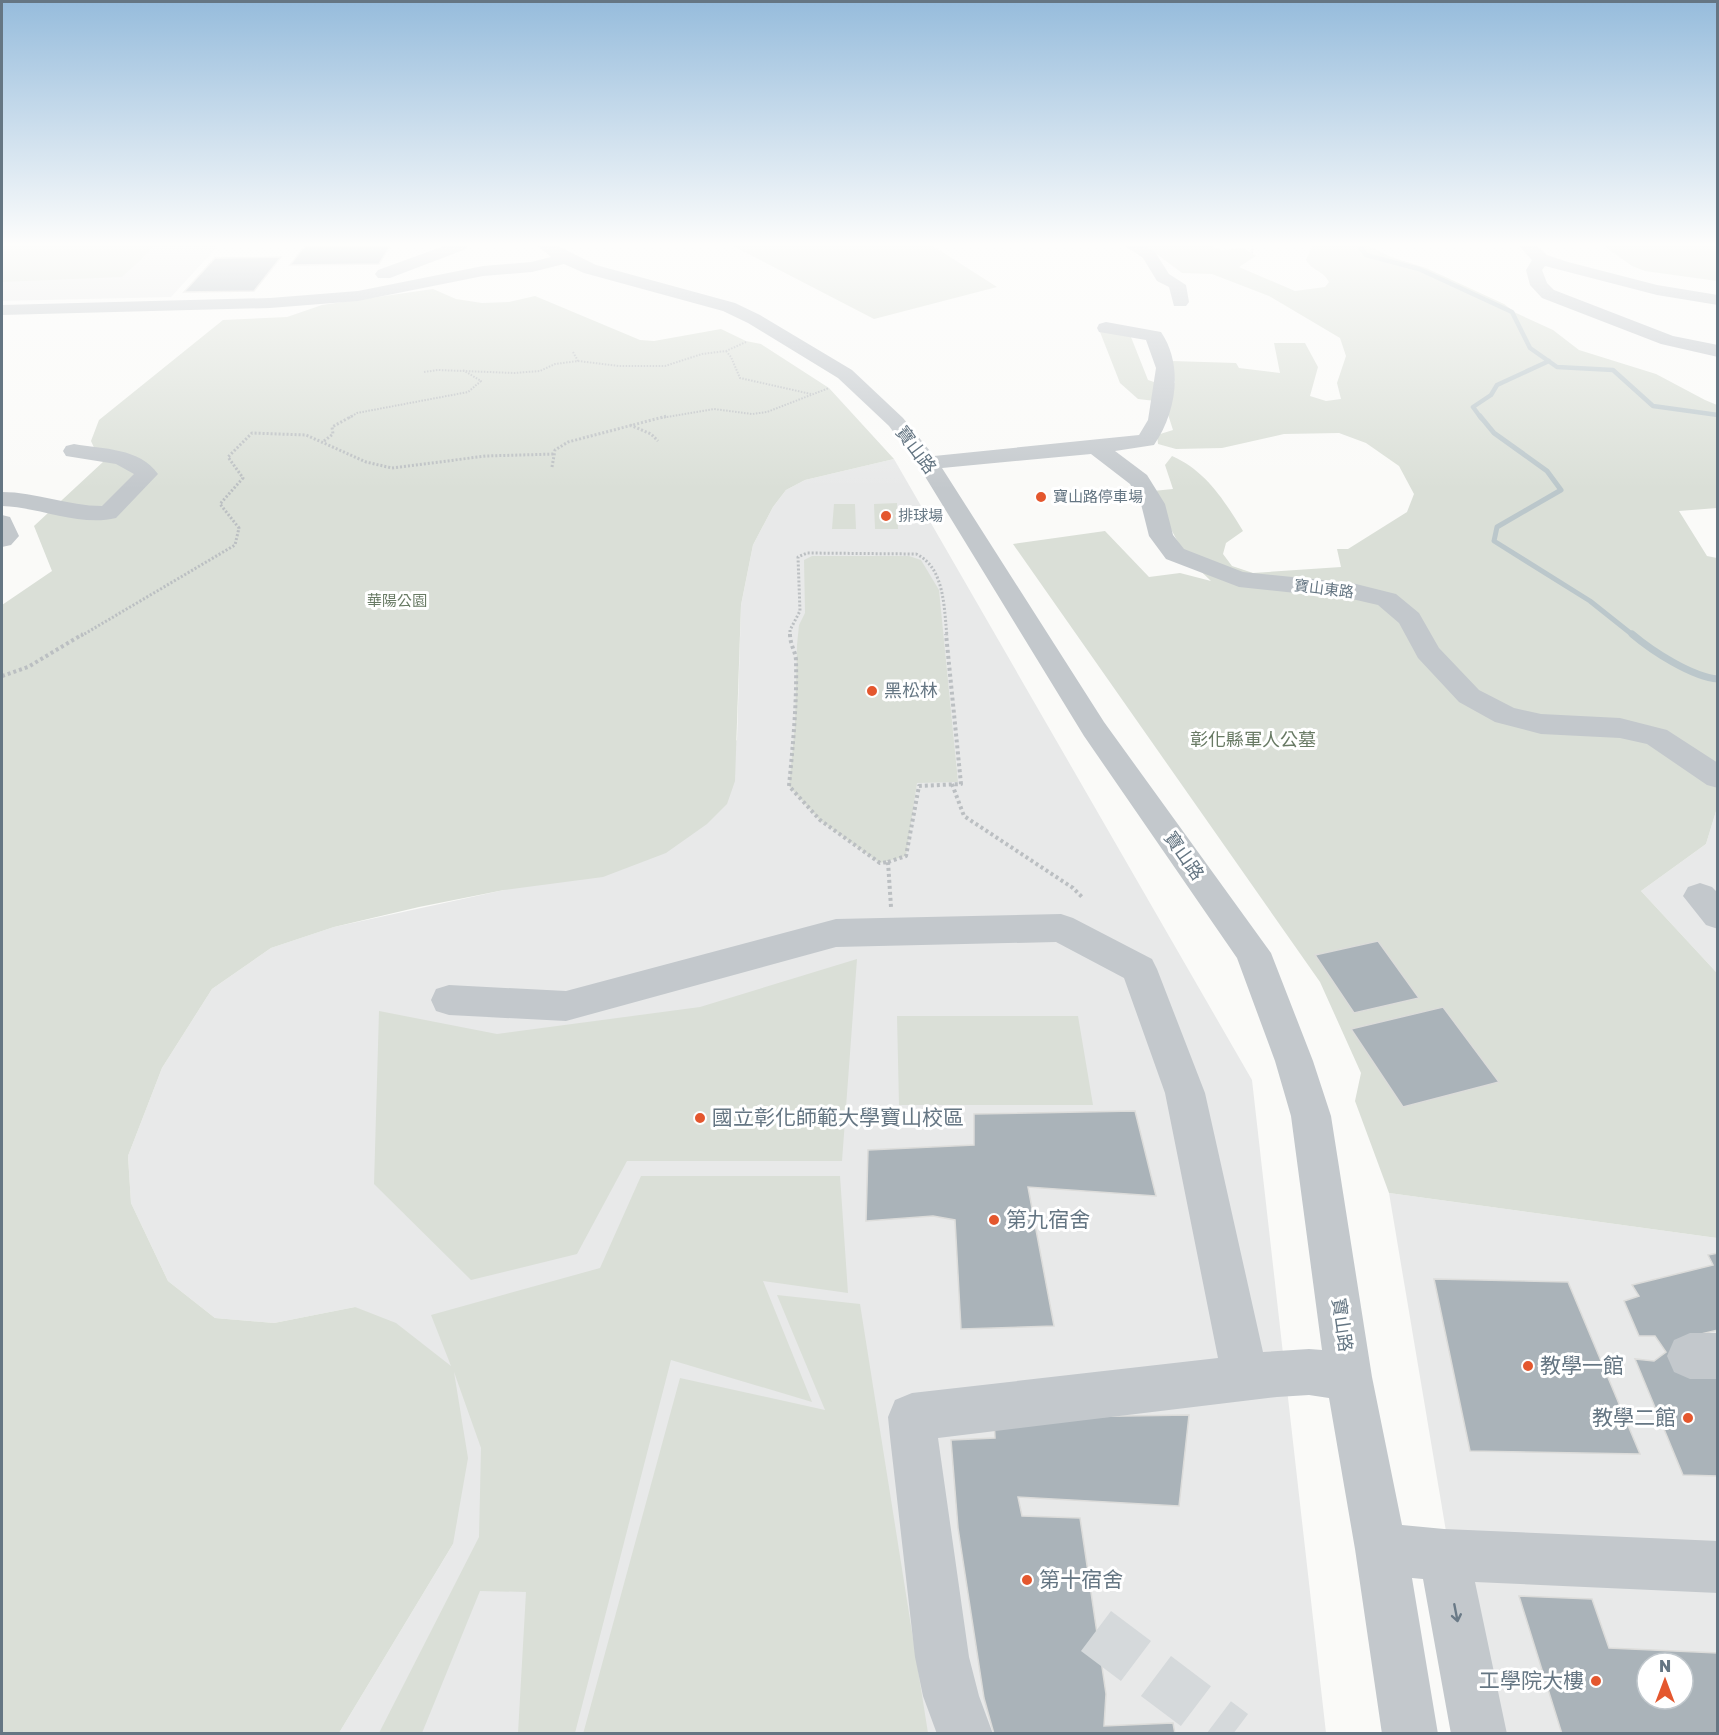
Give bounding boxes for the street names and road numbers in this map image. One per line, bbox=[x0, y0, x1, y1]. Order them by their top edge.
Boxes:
street label: 寶山路 bbox=[892, 421, 942, 478]
street label: 寶山東路 bbox=[1293, 575, 1355, 601]
street label: 寶山路 bbox=[1160, 827, 1209, 884]
street label: 寶山路 bbox=[1328, 1297, 1358, 1353]

